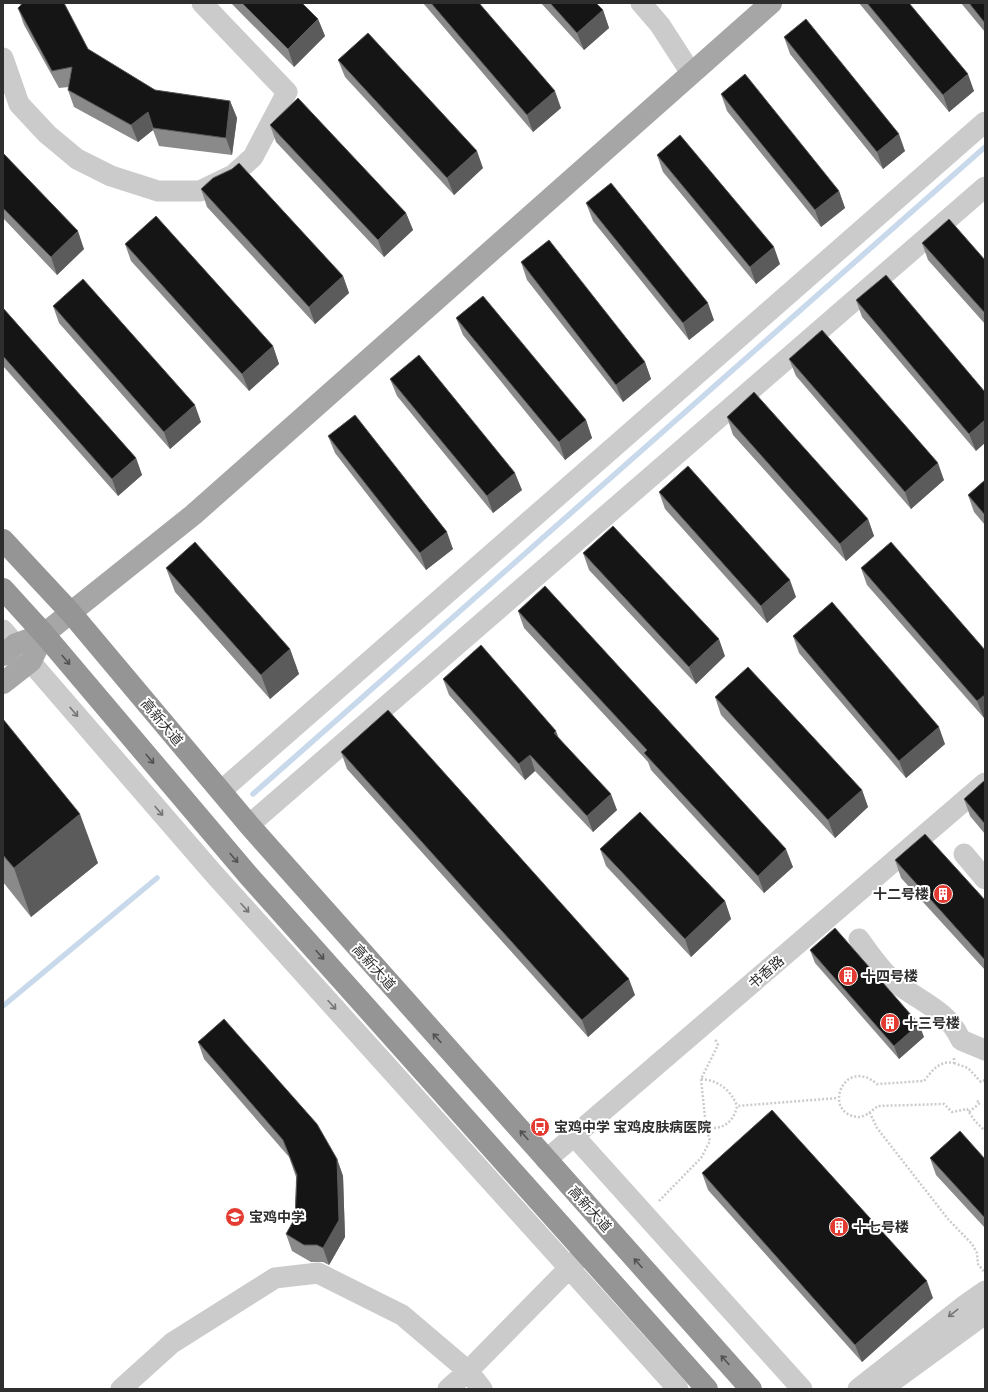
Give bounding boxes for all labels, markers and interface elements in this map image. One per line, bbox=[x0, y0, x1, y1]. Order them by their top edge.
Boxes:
one-way arrow bbox=[61, 655, 71, 665]
street label: 高新大道 bbox=[138, 695, 186, 749]
one-way arrow bbox=[69, 707, 78, 718]
one-way arrow bbox=[146, 754, 155, 764]
one-way arrow bbox=[154, 806, 163, 816]
one-way arrow bbox=[230, 853, 239, 863]
building icon: 十二号楼 bbox=[932, 883, 954, 905]
place label: 十二号楼 bbox=[873, 886, 929, 902]
one-way arrow bbox=[240, 903, 249, 914]
street label: 高新大道 bbox=[349, 941, 399, 993]
one-way arrow bbox=[316, 950, 325, 961]
street label: 书香路 bbox=[745, 952, 787, 992]
building icon: 十四号楼 bbox=[837, 965, 859, 987]
place label: 十四号楼 bbox=[862, 968, 918, 984]
one-way arrow bbox=[327, 1000, 337, 1010]
building icon: 十三号楼 bbox=[879, 1012, 901, 1034]
place label: 十三号楼 bbox=[904, 1015, 960, 1031]
one-way arrow bbox=[433, 1032, 442, 1043]
bus stop icon: 宝鸡中学 宝鸡皮肤病医院 bbox=[529, 1116, 551, 1138]
place label: 宝鸡中学 宝鸡皮肤病医院 bbox=[554, 1119, 711, 1135]
one-way arrow bbox=[519, 1130, 528, 1140]
street label: 高新大道 bbox=[565, 1183, 615, 1235]
school or university icon: 宝鸡中学 bbox=[224, 1206, 246, 1228]
place label: 宝鸡中学 bbox=[249, 1209, 305, 1225]
building icon: 十七号楼 bbox=[828, 1216, 850, 1238]
place label: 十七号楼 bbox=[853, 1219, 909, 1235]
one-way arrow bbox=[634, 1258, 643, 1268]
one-way arrow bbox=[948, 1309, 959, 1318]
one-way arrow bbox=[720, 1355, 730, 1365]

